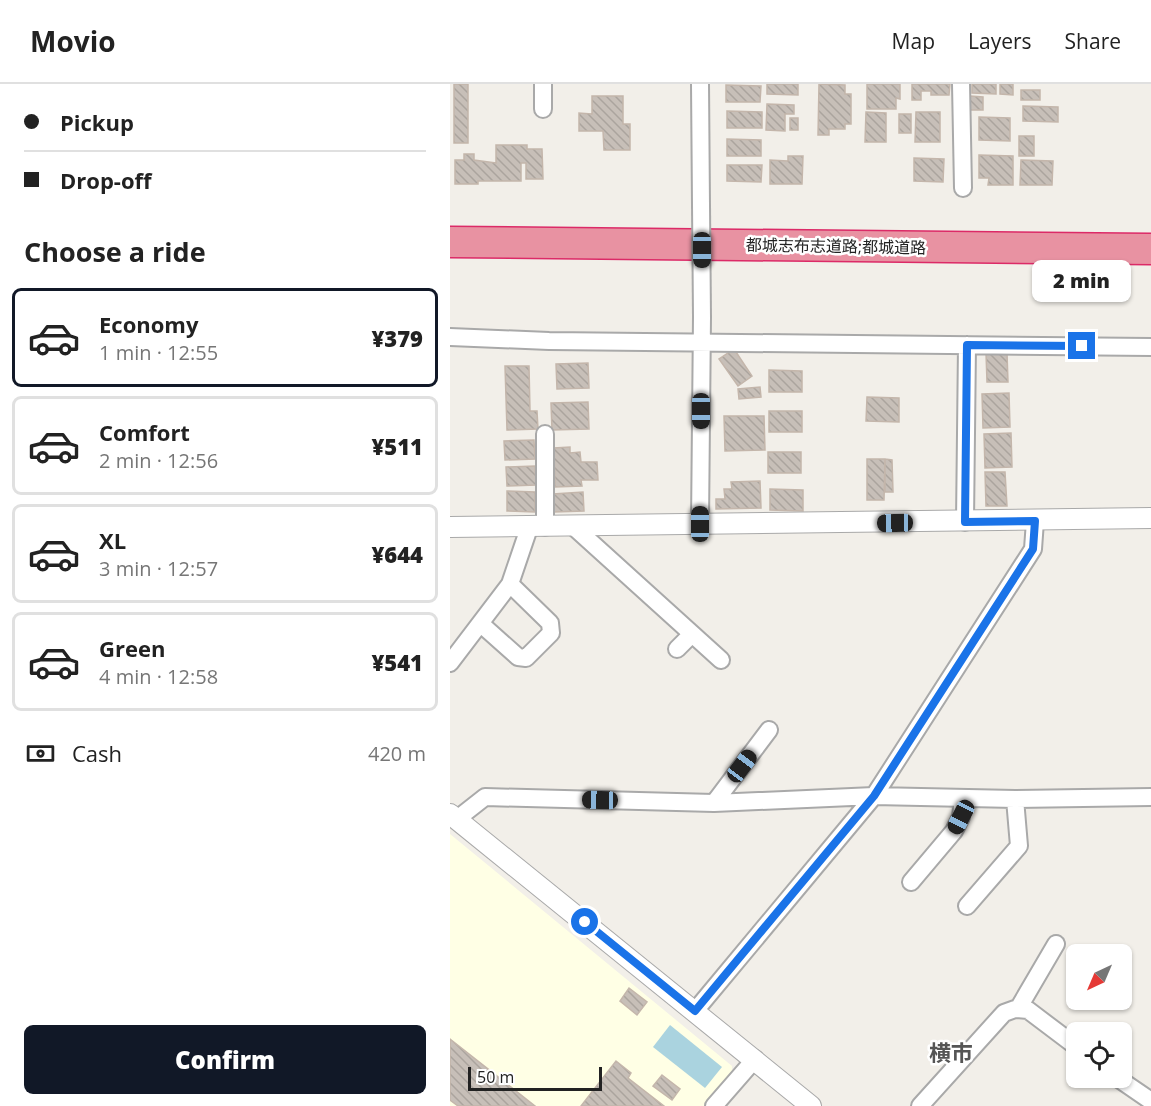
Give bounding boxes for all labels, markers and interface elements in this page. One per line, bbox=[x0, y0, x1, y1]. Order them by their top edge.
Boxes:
text: Movio bbox=[30, 22, 116, 60]
text: Map bbox=[892, 27, 935, 55]
text: Layers bbox=[968, 27, 1032, 55]
text: Share bbox=[1065, 27, 1121, 55]
text: Pickup bbox=[60, 107, 134, 137]
text: Drop-off bbox=[60, 165, 152, 195]
car bbox=[693, 232, 711, 268]
text: Choose a ride bbox=[24, 233, 206, 270]
street label: 都城志布志道路;都城道路 bbox=[746, 233, 926, 259]
callout: 2 min bbox=[1032, 259, 1132, 301]
text: 2 min bbox=[1053, 267, 1110, 294]
text: Economy bbox=[99, 309, 198, 339]
icon: car bbox=[27, 311, 81, 365]
text: ¥379 bbox=[371, 323, 423, 353]
route end bbox=[1068, 332, 1095, 359]
text: 1 min · 12:55 bbox=[99, 339, 218, 366]
car bbox=[692, 393, 710, 429]
text: Comfort bbox=[99, 417, 190, 447]
icon: car bbox=[27, 419, 81, 473]
text: ¥511 bbox=[371, 431, 423, 461]
text: 2 min · 12:56 bbox=[99, 447, 218, 474]
car bbox=[691, 506, 709, 542]
car bbox=[877, 514, 913, 532]
text: XL bbox=[99, 525, 126, 555]
icon: car bbox=[27, 527, 81, 581]
text: ¥644 bbox=[371, 539, 423, 569]
text: 3 min · 12:57 bbox=[99, 555, 218, 582]
text: Green bbox=[99, 633, 165, 663]
icon: car bbox=[27, 635, 81, 689]
text: ¥541 bbox=[371, 647, 423, 677]
text: 4 min · 12:58 bbox=[99, 663, 218, 690]
icon: cash bbox=[24, 737, 57, 770]
text: Cash bbox=[72, 738, 122, 768]
text: 420 m bbox=[368, 740, 426, 767]
car bbox=[724, 746, 760, 786]
car bbox=[582, 791, 618, 809]
car bbox=[945, 797, 977, 837]
route start bbox=[571, 908, 598, 935]
north arrow bbox=[1066, 944, 1132, 1010]
map controls bbox=[1066, 944, 1132, 1088]
button: locate bbox=[1066, 1022, 1132, 1088]
button: Confirm bbox=[24, 1025, 426, 1094]
district label: 横市 bbox=[929, 1037, 973, 1067]
scale bar bbox=[468, 1064, 602, 1092]
text: 50 m bbox=[477, 1066, 514, 1088]

